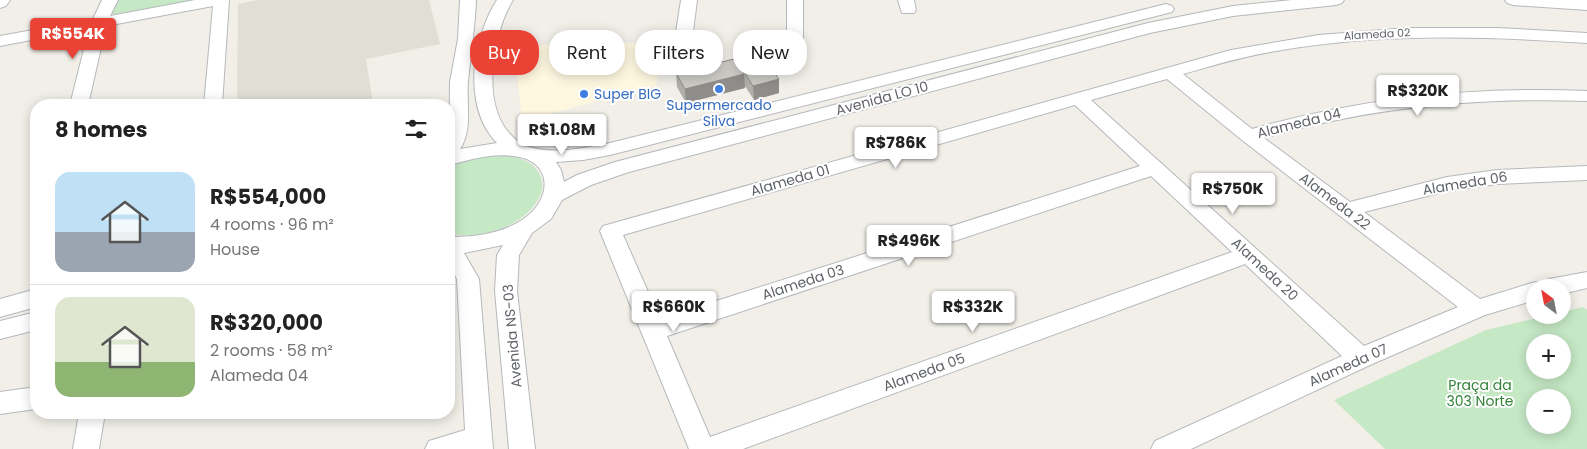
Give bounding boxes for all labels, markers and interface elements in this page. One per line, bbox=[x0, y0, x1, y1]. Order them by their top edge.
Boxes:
pin: R$554K bbox=[32, 18, 114, 60]
text: R$554K bbox=[41, 22, 105, 45]
street label: Alameda 02 bbox=[1343, 24, 1411, 44]
chip: Buy bbox=[470, 30, 539, 75]
chip: Rent bbox=[549, 30, 625, 75]
chip: Filters bbox=[635, 30, 723, 75]
chip: New bbox=[733, 30, 807, 75]
pin: R$320K bbox=[1377, 74, 1459, 117]
street label: Avenida LO 10 bbox=[833, 76, 931, 120]
text: R$320K bbox=[1387, 79, 1449, 102]
marker: Supermercado Silva bbox=[713, 83, 725, 95]
place label: Super BIG bbox=[594, 84, 661, 104]
marker: Super BIG bbox=[578, 88, 590, 100]
place label: Supermercado Silva bbox=[666, 95, 772, 131]
street label: Alameda 04 bbox=[1255, 103, 1343, 143]
pin: R$1.08M bbox=[516, 114, 608, 156]
text: 8 homes bbox=[55, 115, 147, 144]
icon: filters bbox=[402, 115, 430, 143]
text: R$1.08M bbox=[529, 118, 595, 141]
pin: R$786K bbox=[855, 126, 937, 169]
text: R$786K bbox=[865, 131, 927, 154]
street label: Alameda 01 bbox=[748, 159, 832, 201]
street label: Alameda 06 bbox=[1421, 166, 1509, 200]
street label: Alameda 22 bbox=[1295, 168, 1375, 234]
pin: R$750K bbox=[1192, 172, 1274, 215]
text: R$750K bbox=[1202, 177, 1264, 200]
text: R$554,000 bbox=[210, 182, 326, 211]
icon: home bbox=[95, 192, 155, 252]
text: 4 rooms · 96 m² bbox=[210, 213, 334, 236]
pin: R$496K bbox=[868, 224, 950, 267]
text: R$496K bbox=[878, 229, 940, 252]
street label: Alameda 20 bbox=[1227, 233, 1303, 305]
text: House bbox=[210, 238, 260, 261]
street label: Alameda 03 bbox=[759, 259, 847, 305]
north arrow bbox=[1526, 279, 1571, 324]
map controls bbox=[1526, 279, 1571, 434]
street label: Avenida NS-03 bbox=[498, 283, 526, 389]
pin: R$660K bbox=[633, 290, 715, 333]
pin: R$332K bbox=[932, 290, 1014, 333]
text: R$660K bbox=[643, 295, 705, 318]
text: R$332K bbox=[943, 295, 1003, 318]
text: R$320,000 bbox=[210, 308, 323, 337]
icon: home bbox=[95, 317, 155, 377]
button: + bbox=[1526, 334, 1571, 379]
text: 2 rooms · 58 m² bbox=[210, 339, 333, 362]
street label: Alameda 07 bbox=[1305, 339, 1391, 391]
street label: Alameda 05 bbox=[880, 348, 968, 396]
text: Alameda 04 bbox=[210, 364, 308, 387]
park label: Praça da 303 Norte bbox=[1447, 375, 1514, 411]
button: − bbox=[1526, 389, 1571, 434]

